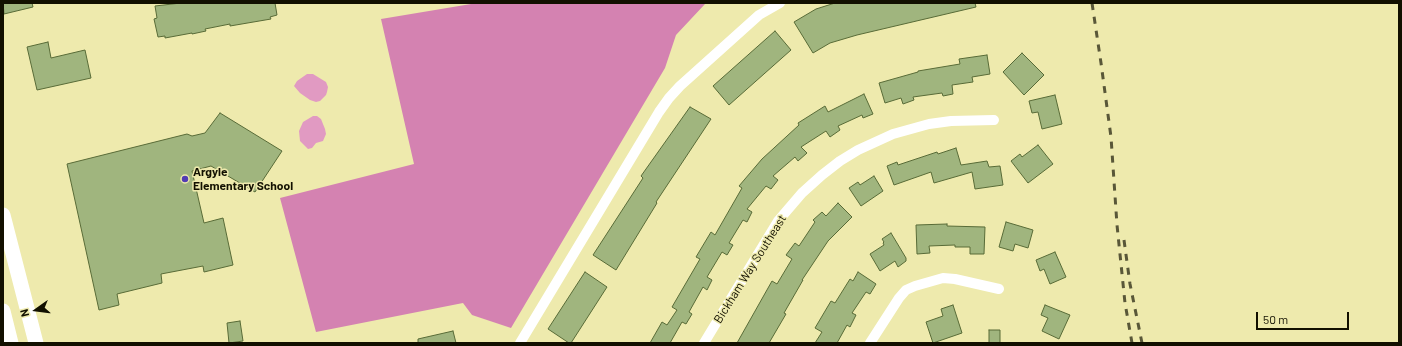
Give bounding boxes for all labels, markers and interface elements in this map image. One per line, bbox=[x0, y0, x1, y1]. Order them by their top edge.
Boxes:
place label: Argyle Elementary School bbox=[193, 165, 293, 193]
marker: Argyle Elementary School bbox=[180, 174, 190, 184]
street label: Bickham Way Southeast bbox=[711, 212, 789, 326]
north arrow bbox=[16, 290, 56, 330]
scale bar bbox=[1258, 304, 1351, 330]
text: N bbox=[17, 308, 31, 318]
text: 50 m bbox=[1263, 312, 1288, 326]

